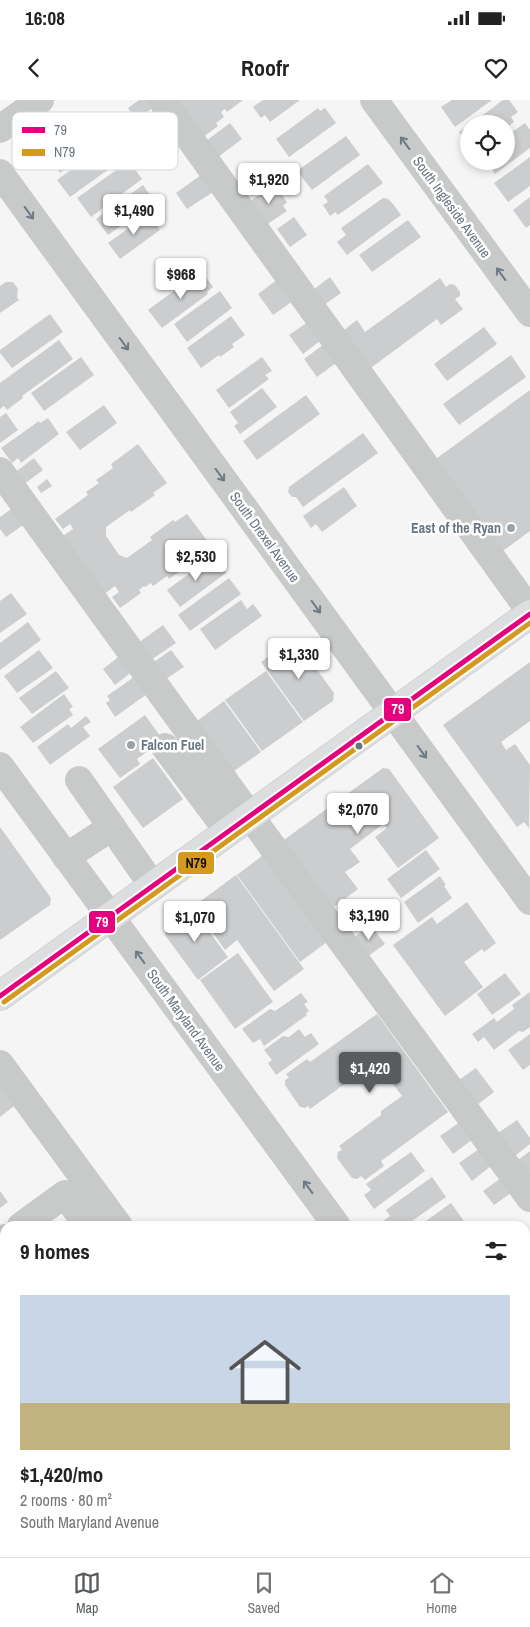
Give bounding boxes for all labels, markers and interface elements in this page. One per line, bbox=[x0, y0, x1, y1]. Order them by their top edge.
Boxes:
text: 16:08 bbox=[25, 5, 65, 31]
text: Roofr bbox=[241, 53, 289, 83]
icon: back bbox=[20, 54, 48, 82]
icon: heart bbox=[482, 54, 510, 82]
legend bbox=[12, 112, 178, 170]
map controls bbox=[460, 115, 515, 170]
button: locate bbox=[460, 115, 515, 170]
text: 79 bbox=[54, 121, 67, 139]
one-way arrow bbox=[400, 136, 410, 150]
text: N79 bbox=[54, 143, 75, 161]
street label: South Ingleside Avenue bbox=[409, 153, 495, 261]
pin: $1,920 bbox=[228, 162, 310, 205]
text: $1,920 bbox=[249, 168, 289, 190]
pin: $1,490 bbox=[93, 194, 175, 236]
text: $1,490 bbox=[114, 199, 154, 221]
one-way arrow bbox=[24, 205, 34, 219]
pin: $968 bbox=[151, 258, 211, 300]
text: $968 bbox=[166, 263, 196, 285]
one-way arrow bbox=[496, 267, 506, 281]
one-way arrow bbox=[119, 337, 130, 350]
one-way arrow bbox=[215, 468, 225, 482]
street label: South Drexel Avenue bbox=[226, 488, 304, 586]
place label: East of the Ryan bbox=[411, 519, 501, 537]
marker: East of the Ryan bbox=[505, 522, 517, 534]
pin: $2,530 bbox=[155, 540, 237, 582]
text: $2,530 bbox=[176, 545, 216, 567]
one-way arrow bbox=[311, 600, 321, 614]
pin: $1,330 bbox=[258, 638, 340, 680]
text: $1,330 bbox=[279, 643, 319, 665]
line badge: 79 bbox=[383, 697, 412, 722]
text: 79 bbox=[392, 700, 404, 718]
place label: Falcon Fuel bbox=[141, 736, 204, 754]
marker: Falcon Fuel bbox=[125, 739, 137, 751]
unlabelled marker bbox=[354, 741, 364, 751]
one-way arrow bbox=[417, 745, 427, 759]
pin: $2,070 bbox=[317, 792, 399, 835]
text: $2,070 bbox=[338, 798, 378, 820]
line badge: N79 bbox=[177, 851, 215, 875]
text: N79 bbox=[185, 854, 207, 872]
pin: $3,190 bbox=[328, 898, 410, 941]
pin: $1,070 bbox=[154, 900, 236, 943]
text: $3,190 bbox=[349, 904, 389, 926]
text: $1,070 bbox=[175, 906, 215, 928]
line badge: 79 bbox=[88, 910, 116, 934]
text: 79 bbox=[96, 913, 108, 931]
one-way arrow bbox=[134, 951, 145, 964]
street label: South Maryland Avenue bbox=[143, 965, 229, 1075]
pin: $1,420 bbox=[329, 1052, 411, 1094]
text: $1,420 bbox=[350, 1057, 390, 1079]
one-way arrow bbox=[303, 1180, 313, 1194]
text: 9 homes bbox=[20, 1237, 90, 1266]
icon: filters bbox=[482, 1237, 510, 1265]
icon: home bbox=[220, 1327, 310, 1417]
text: $1,420/mo bbox=[20, 1460, 103, 1489]
text: 2 rooms · 80 m² bbox=[20, 1489, 112, 1511]
text: South Maryland Avenue bbox=[20, 1511, 159, 1533]
tab: Map bbox=[73, 1569, 101, 1617]
tab: Saved bbox=[247, 1569, 280, 1617]
tab: Home bbox=[426, 1569, 457, 1617]

